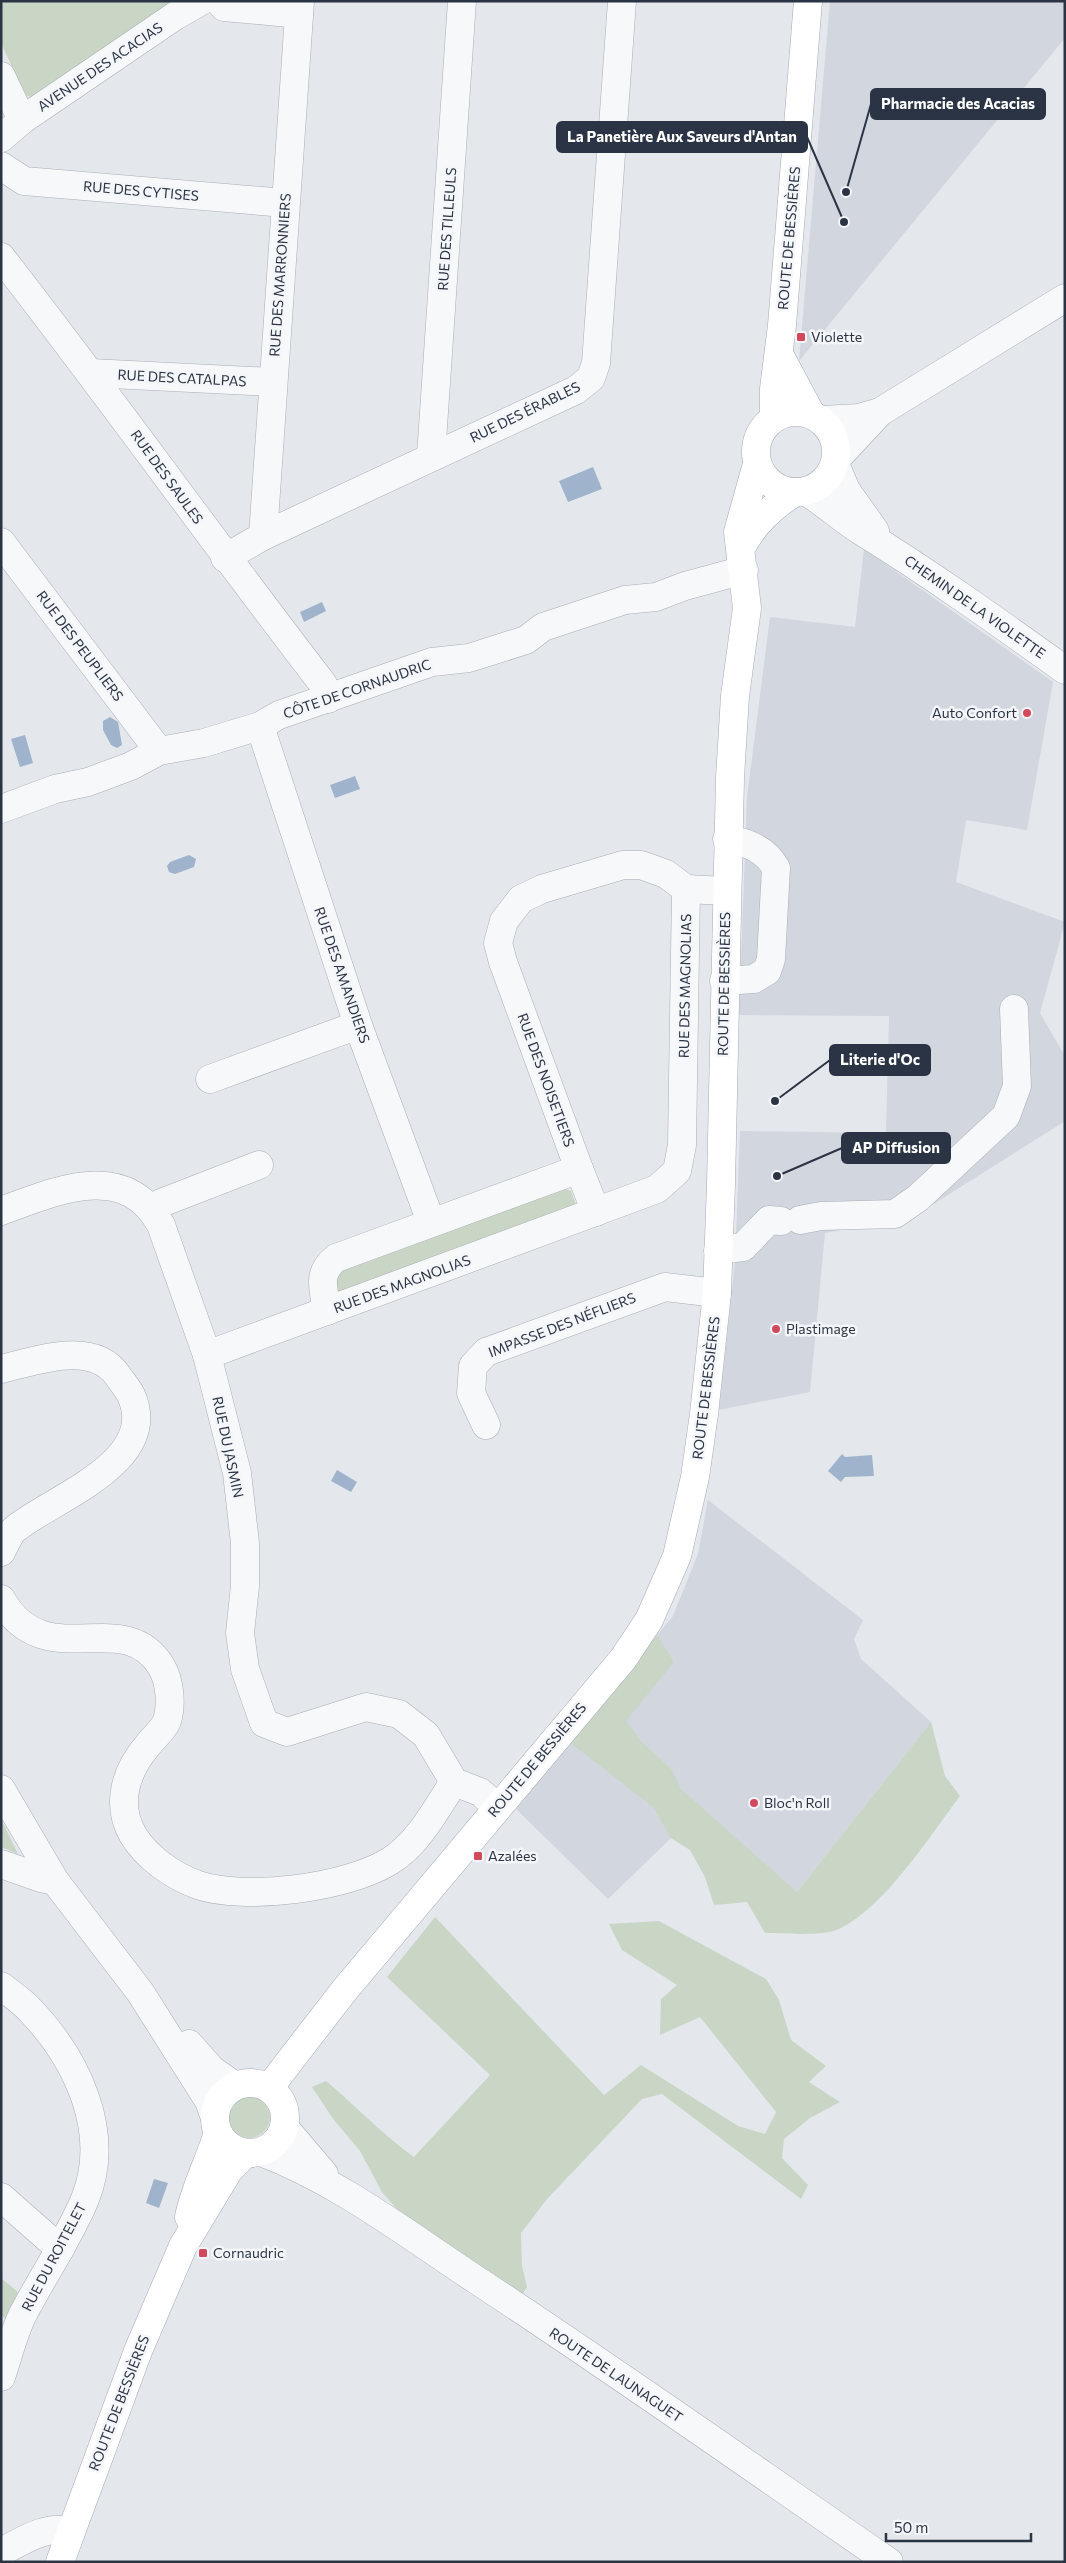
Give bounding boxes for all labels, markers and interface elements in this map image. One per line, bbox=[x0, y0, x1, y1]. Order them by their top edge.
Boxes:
street label: AVENUE DES ACACIAS bbox=[34, 18, 166, 115]
callout: Pharmacie des Acacias bbox=[871, 89, 1045, 119]
text: Pharmacie des Acacias bbox=[881, 94, 1035, 112]
callout: La Panetière Aux Saveurs d'Antan bbox=[557, 122, 807, 152]
text: La Panetière Aux Saveurs d'Antan bbox=[567, 127, 797, 145]
street label: ROUTE DE BESSIÈRES bbox=[774, 165, 803, 310]
street label: RUE DES TILLEULS bbox=[434, 167, 459, 291]
street label: RUE DES CYTISES bbox=[82, 177, 200, 204]
street label: RUE DES MARRONNIERS bbox=[265, 193, 294, 357]
place label: Violette bbox=[811, 328, 862, 345]
marker: Violette bbox=[795, 331, 807, 343]
street label: RUE DES CATALPAS bbox=[117, 366, 247, 389]
street label: RUE DES ÉRABLES bbox=[467, 377, 583, 446]
street label: RUE DES SAULES bbox=[128, 426, 207, 527]
street label: CHEMIN DE LA VIOLETTE bbox=[902, 551, 1049, 662]
street label: RUE DES PEUPLIERS bbox=[33, 587, 127, 704]
street label: CÔTE DE CORNAUDRIC bbox=[281, 655, 433, 722]
place label: Auto Confort bbox=[932, 704, 1017, 721]
marker: Auto Confort bbox=[1021, 707, 1033, 719]
street label: RUE DES AMANDIERS bbox=[311, 904, 374, 1045]
street label: ROUTE DE BESSIÈRES bbox=[714, 912, 733, 1056]
street label: RUE DES MAGNOLIAS bbox=[675, 914, 694, 1058]
street label: RUE DES NOISETIERS bbox=[514, 1011, 579, 1149]
callout: Literie d'Oc bbox=[830, 1045, 930, 1075]
text: Literie d'Oc bbox=[840, 1050, 920, 1068]
callout: AP Diffusion bbox=[842, 1133, 950, 1163]
text: AP Diffusion bbox=[852, 1138, 940, 1156]
street label: RUE DES MAGNOLIAS bbox=[331, 1251, 473, 1316]
street label: IMPASSE DES NÉFLIERS bbox=[486, 1289, 638, 1361]
street label: ROUTE DE BESSIÈRES bbox=[688, 1315, 723, 1460]
place label: Plastimage bbox=[786, 1320, 856, 1337]
marker: Plastimage bbox=[770, 1323, 782, 1335]
street label: RUE DU JASMIN bbox=[209, 1395, 248, 1499]
street label: ROUTE DE BESSIÈRES bbox=[484, 1699, 589, 1820]
place label: Bloc'n Roll bbox=[764, 1794, 830, 1811]
marker: Bloc'n Roll bbox=[748, 1797, 760, 1809]
place label: Azalées bbox=[488, 1847, 537, 1864]
marker: Azalées bbox=[472, 1850, 484, 1862]
street label: RUE DU ROITELET bbox=[18, 2200, 89, 2314]
place label: Cornaudric bbox=[213, 2244, 284, 2261]
marker: Cornaudric bbox=[197, 2247, 209, 2259]
street label: ROUTE DE LAUNAGUET bbox=[546, 2324, 686, 2426]
street label: ROUTE DE BESSIÈRES bbox=[85, 2333, 152, 2473]
scale bar bbox=[886, 2510, 1031, 2542]
text: 50 m bbox=[894, 2518, 928, 2536]

